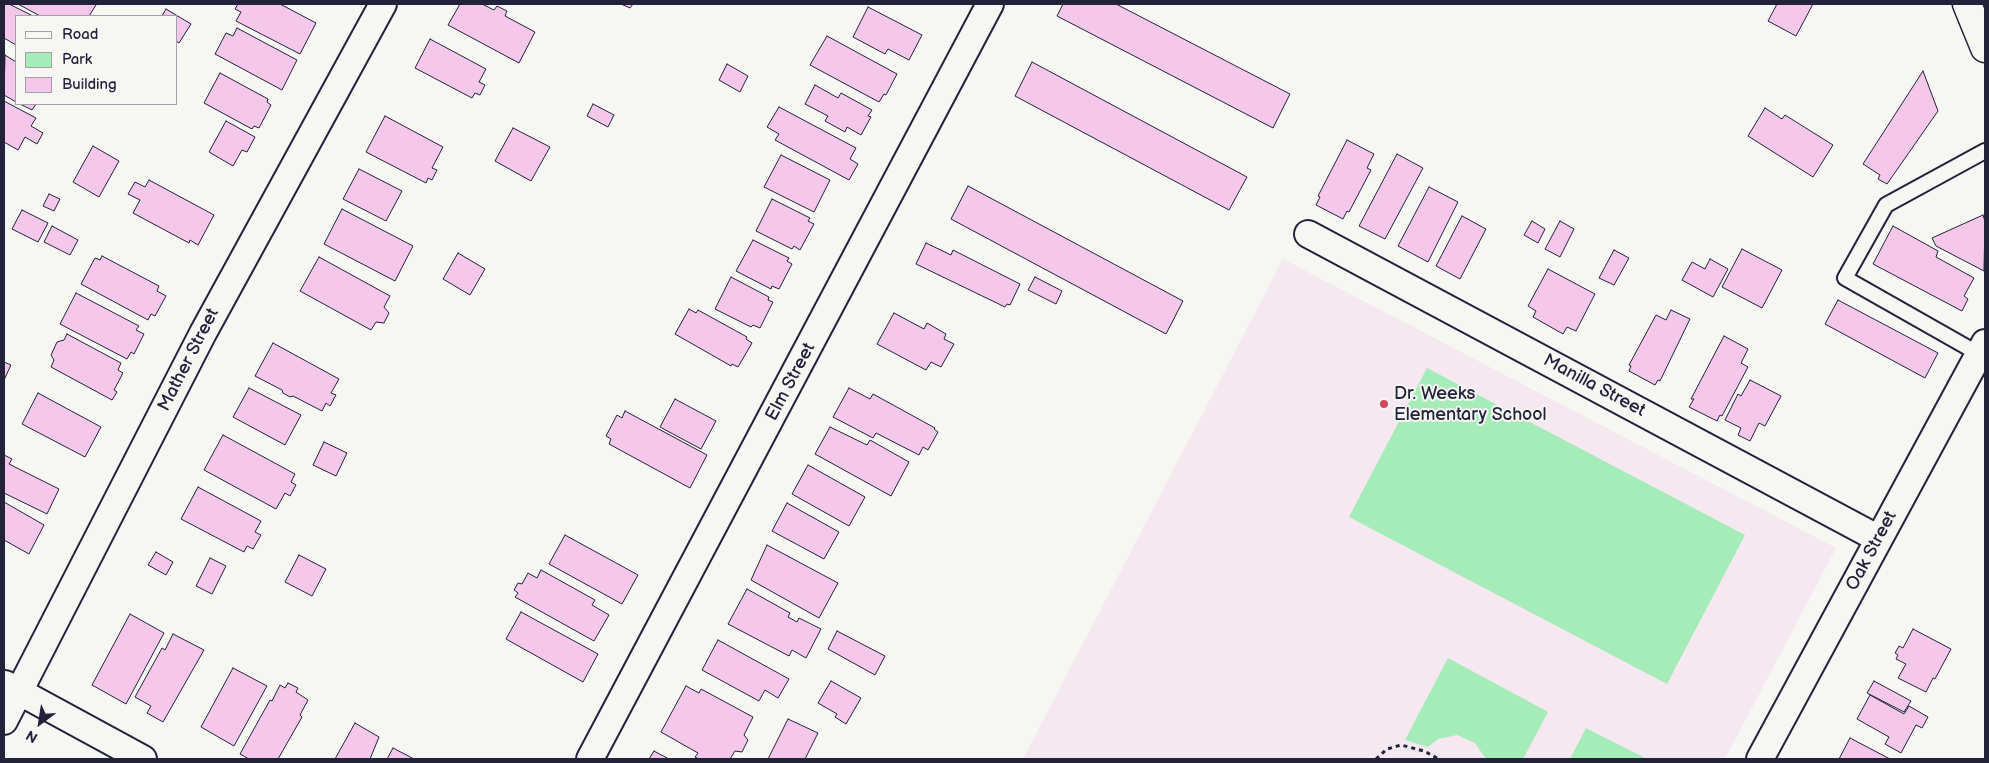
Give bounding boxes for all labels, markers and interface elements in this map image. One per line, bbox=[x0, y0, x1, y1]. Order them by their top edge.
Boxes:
legend bbox=[15, 15, 178, 105]
text: Road bbox=[62, 25, 98, 44]
text: Park bbox=[62, 50, 92, 69]
text: Building bbox=[62, 75, 117, 94]
street label: Mather Street bbox=[154, 305, 224, 415]
street label: Elm Street bbox=[761, 339, 821, 425]
street label: Manilla Street bbox=[1539, 350, 1649, 422]
place label: Dr. Weeks Elementary School bbox=[1394, 383, 1547, 426]
marker: Dr. Weeks Elementary School bbox=[1378, 398, 1390, 410]
street label: Oak Street bbox=[1842, 508, 1902, 594]
north arrow bbox=[15, 698, 65, 748]
text: N bbox=[23, 726, 41, 746]

